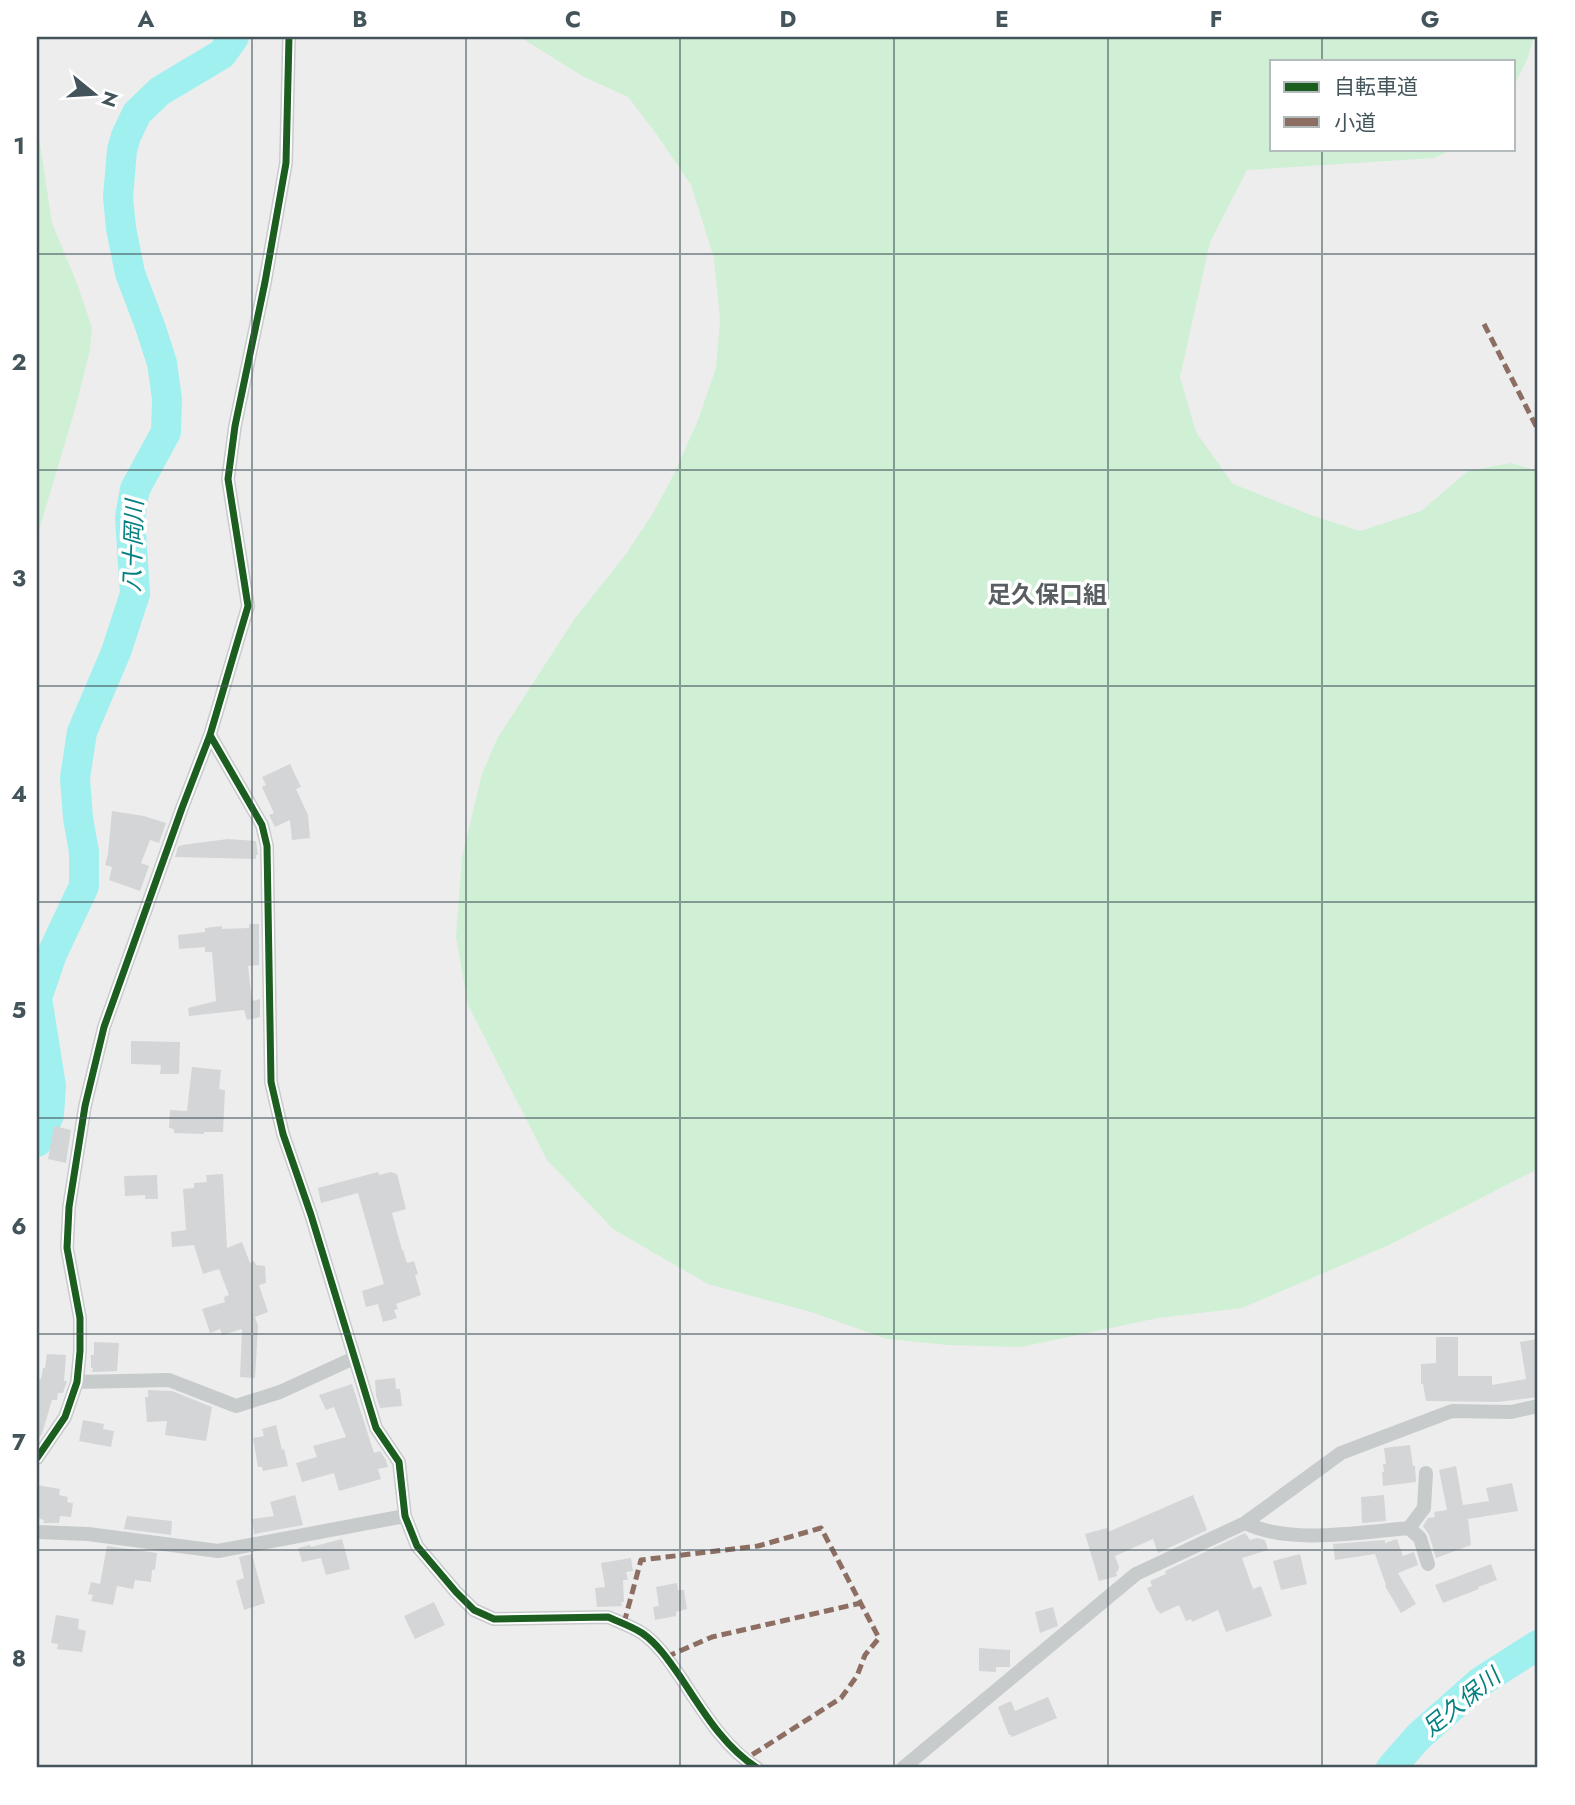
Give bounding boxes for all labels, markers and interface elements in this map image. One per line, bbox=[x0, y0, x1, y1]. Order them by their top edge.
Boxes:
text: A bbox=[137, 2, 155, 36]
text: B bbox=[352, 2, 368, 36]
text: C bbox=[565, 2, 581, 36]
text: D bbox=[780, 2, 797, 36]
text: E bbox=[995, 2, 1009, 36]
text: F bbox=[1210, 2, 1222, 36]
text: G bbox=[1421, 2, 1439, 36]
north arrow bbox=[60, 60, 130, 130]
legend bbox=[1270, 60, 1516, 150]
text: 自転車道 bbox=[1334, 72, 1418, 102]
text: N bbox=[95, 88, 125, 110]
text: 小道 bbox=[1334, 108, 1376, 138]
text: 1 bbox=[13, 129, 25, 163]
text: 2 bbox=[11, 345, 27, 379]
water label: 八十岡川 bbox=[114, 496, 152, 593]
text: 3 bbox=[12, 561, 26, 595]
district label: 足久保口組 bbox=[987, 577, 1107, 612]
text: 4 bbox=[11, 777, 27, 811]
text: 5 bbox=[12, 993, 26, 1027]
text: 6 bbox=[11, 1209, 27, 1243]
text: 7 bbox=[12, 1425, 26, 1459]
text: 8 bbox=[12, 1641, 26, 1675]
water label: 足久保川 bbox=[1415, 1658, 1510, 1744]

